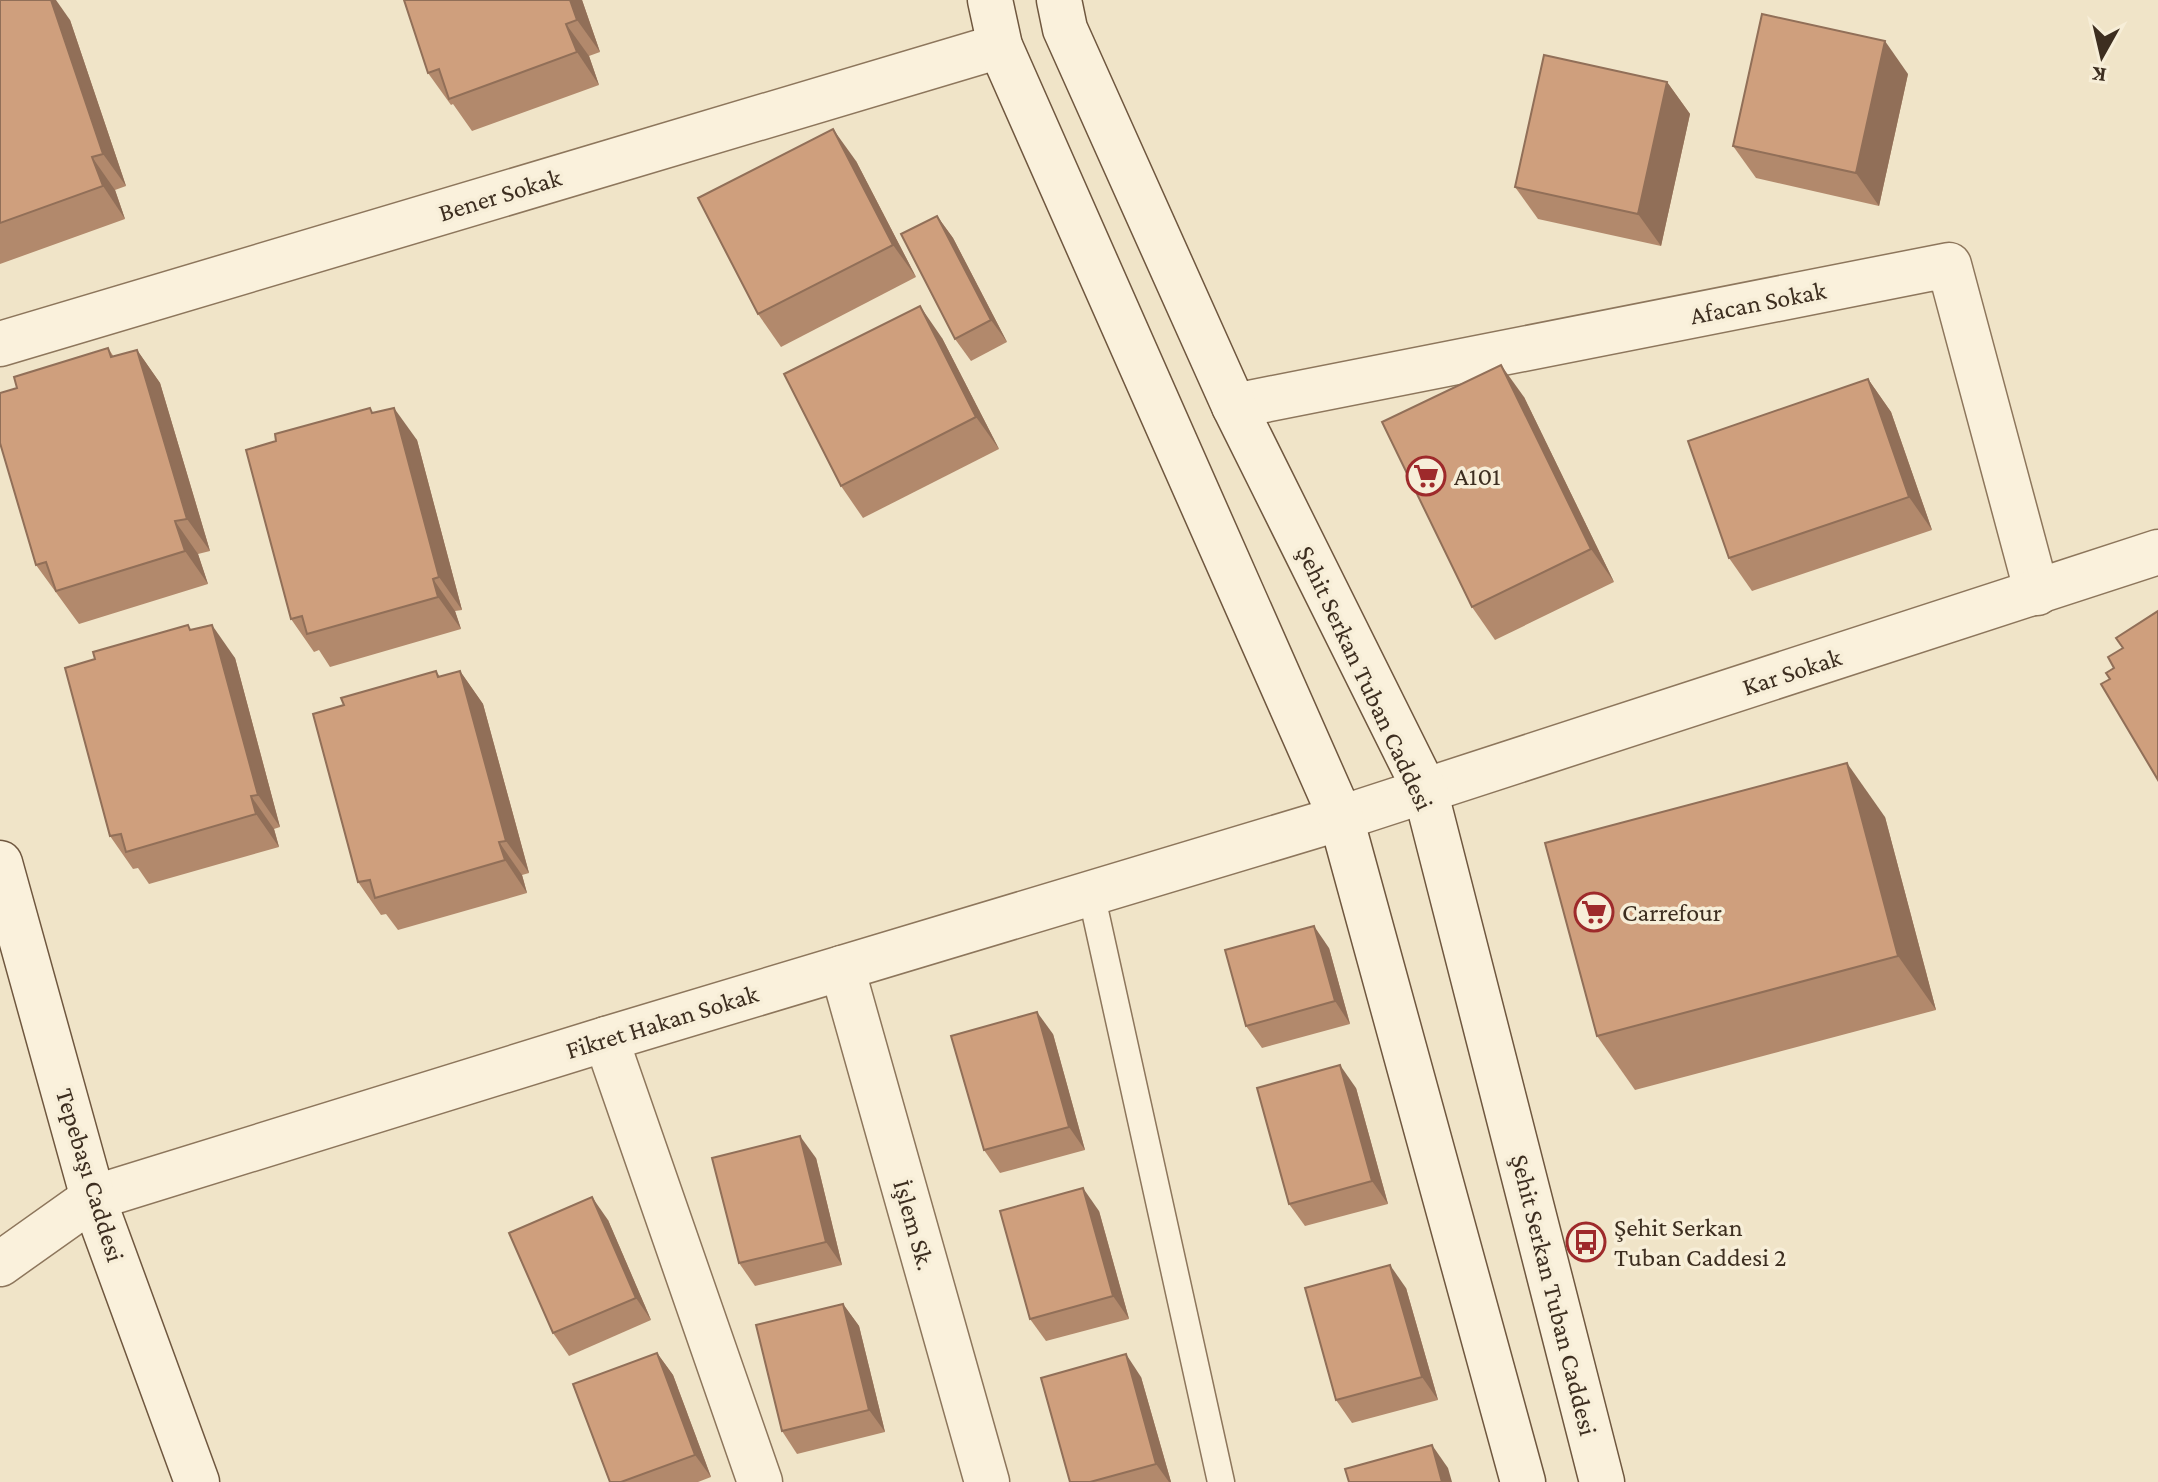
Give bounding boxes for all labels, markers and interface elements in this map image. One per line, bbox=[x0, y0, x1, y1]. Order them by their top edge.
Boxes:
north arrow bbox=[2062, 16, 2142, 96]
text: K bbox=[2090, 62, 2108, 89]
street label: Bener Sokak bbox=[435, 162, 566, 227]
street label: Afacan Sokak bbox=[1688, 275, 1829, 330]
supermarket icon: A101 bbox=[1405, 455, 1447, 497]
place label: A101 bbox=[1454, 462, 1501, 491]
street label: Şehit Serkan Tuban Caddesi bbox=[1291, 541, 1439, 815]
street label: Kar Sokak bbox=[1739, 642, 1846, 702]
supermarket icon: Carrefour bbox=[1573, 891, 1615, 933]
place label: Carrefour bbox=[1622, 898, 1722, 927]
street label: Fikret Hakan Sokak bbox=[562, 979, 762, 1065]
street label: Tepebaşı Caddesi bbox=[50, 1085, 130, 1265]
street label: Şehit Serkan Tuban Caddesi bbox=[1505, 1151, 1603, 1439]
street label: İşlem Sk. bbox=[887, 1176, 941, 1274]
place label: Şehit Serkan Tuban Caddesi 2 bbox=[1614, 1213, 1786, 1272]
bus stop icon: Şehit Serkan Tuban Caddesi 2 bbox=[1565, 1221, 1607, 1263]

